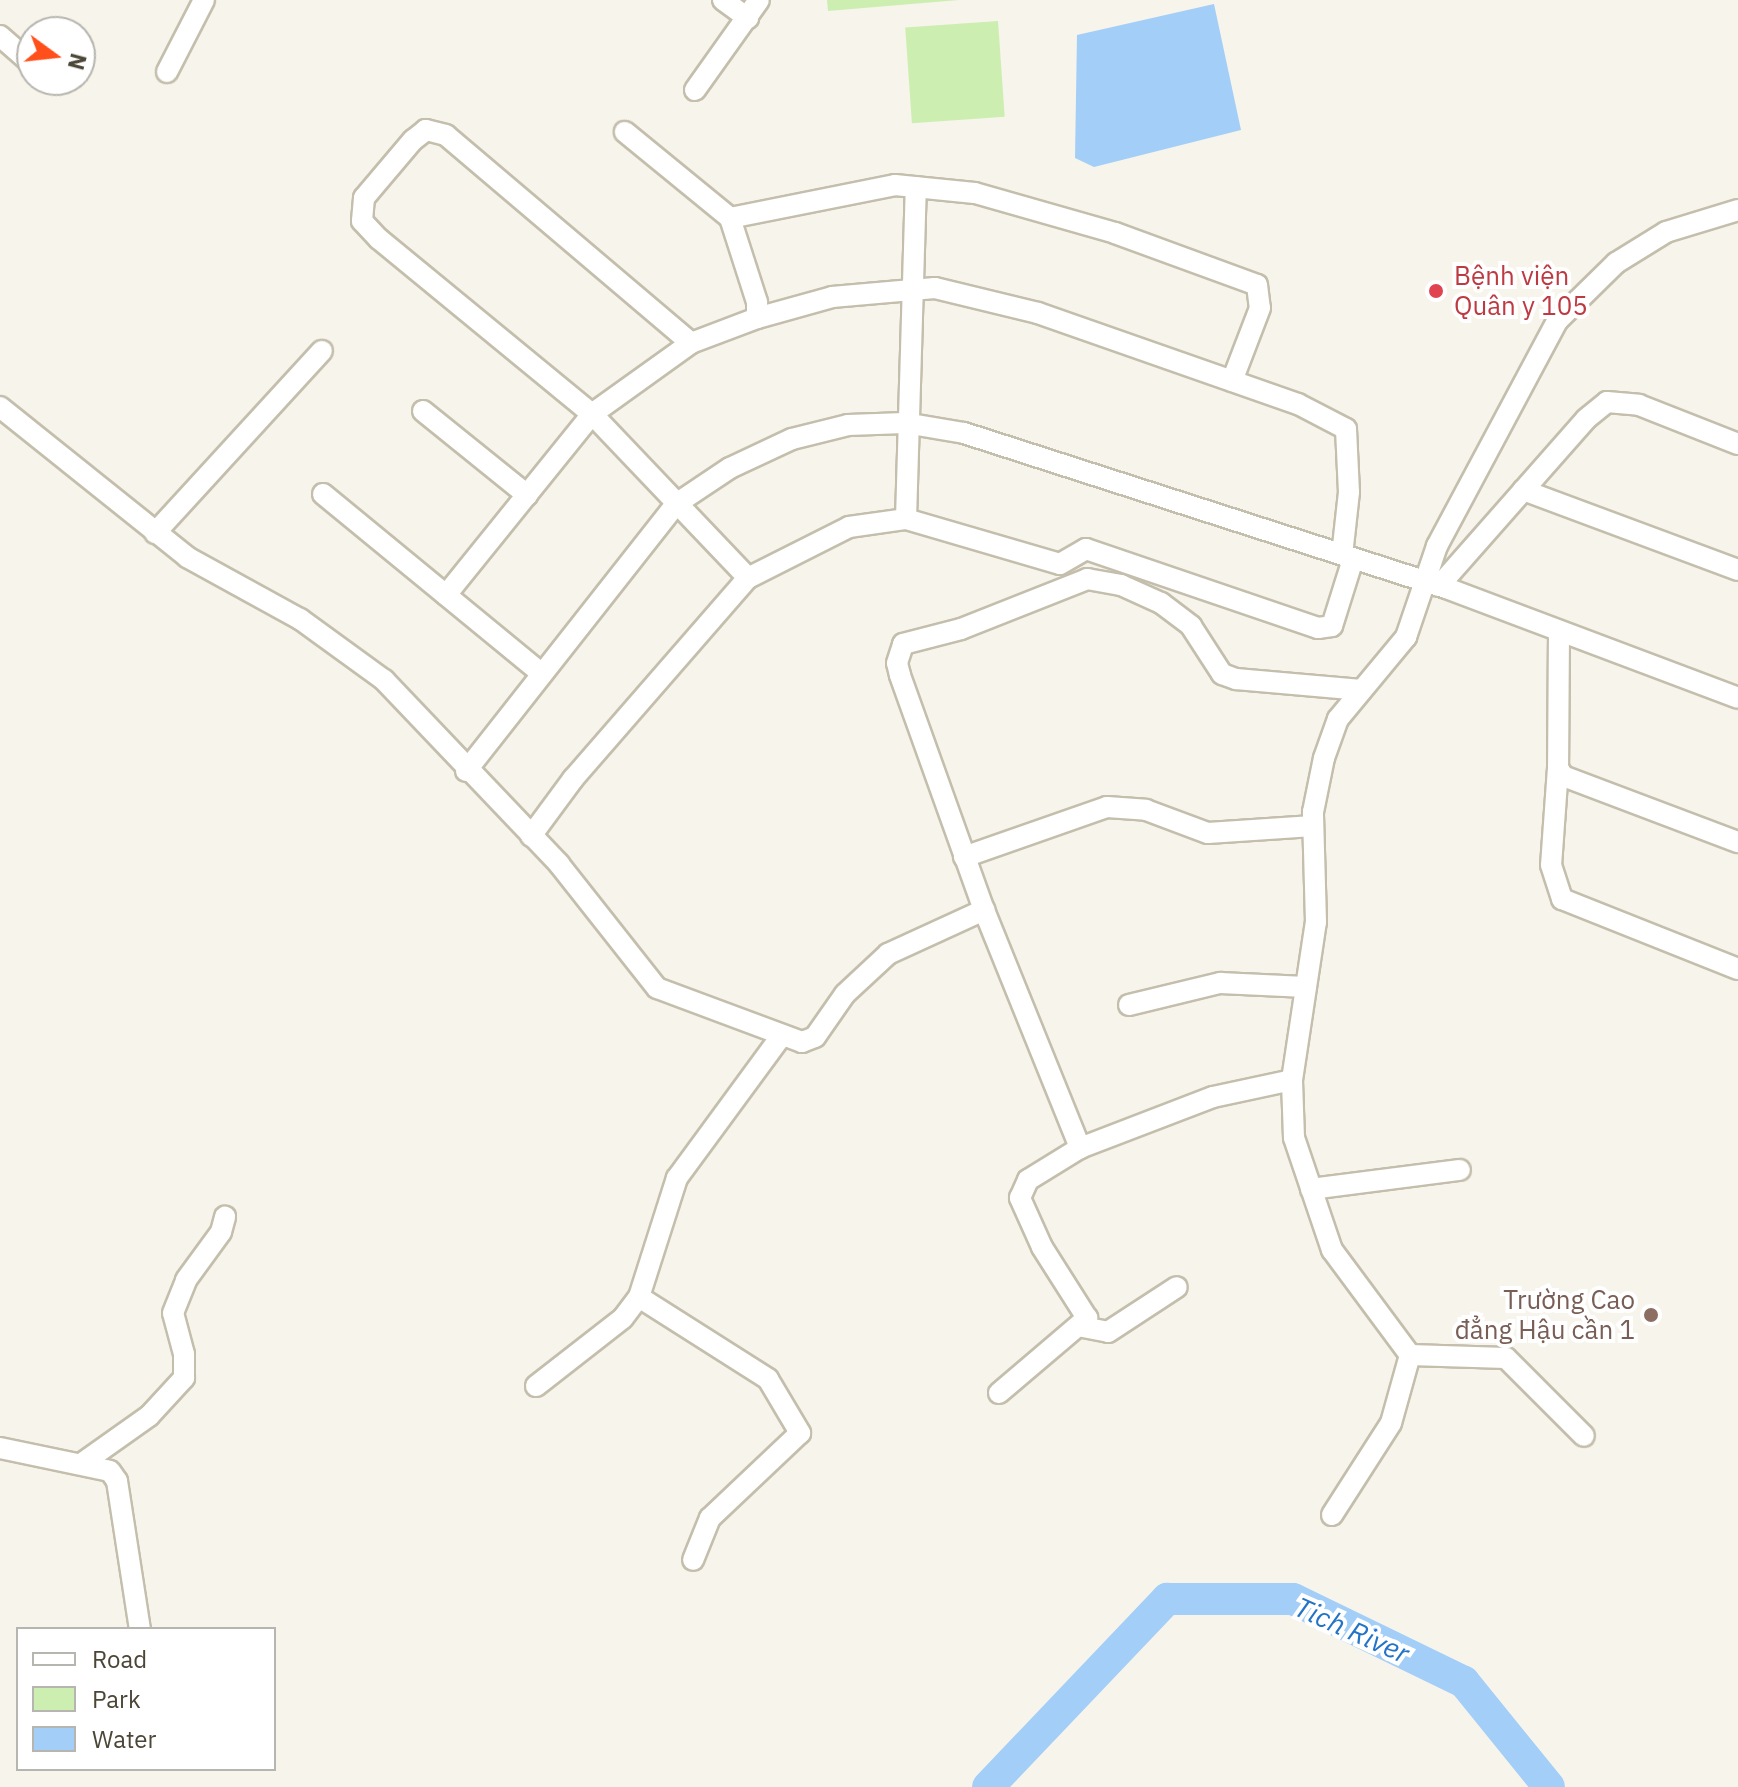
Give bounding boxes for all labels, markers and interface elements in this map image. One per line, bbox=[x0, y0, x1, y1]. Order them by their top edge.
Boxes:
north arrow bbox=[16, 16, 96, 96]
text: N bbox=[62, 50, 94, 73]
place label: Bệnh viện Quân y 105 bbox=[1454, 260, 1588, 322]
marker: Bệnh viện Quân y 105 bbox=[1425, 280, 1447, 302]
place label: Trường Cao đẳng Hậu cần 1 bbox=[1455, 1284, 1635, 1346]
marker: Trường Cao đẳng Hậu cần 1 bbox=[1642, 1306, 1660, 1324]
water label: Tich River bbox=[1290, 1590, 1414, 1670]
legend bbox=[16, 1627, 276, 1771]
text: Road bbox=[92, 1643, 147, 1675]
text: Park bbox=[92, 1683, 141, 1715]
text: Water bbox=[92, 1723, 156, 1755]

